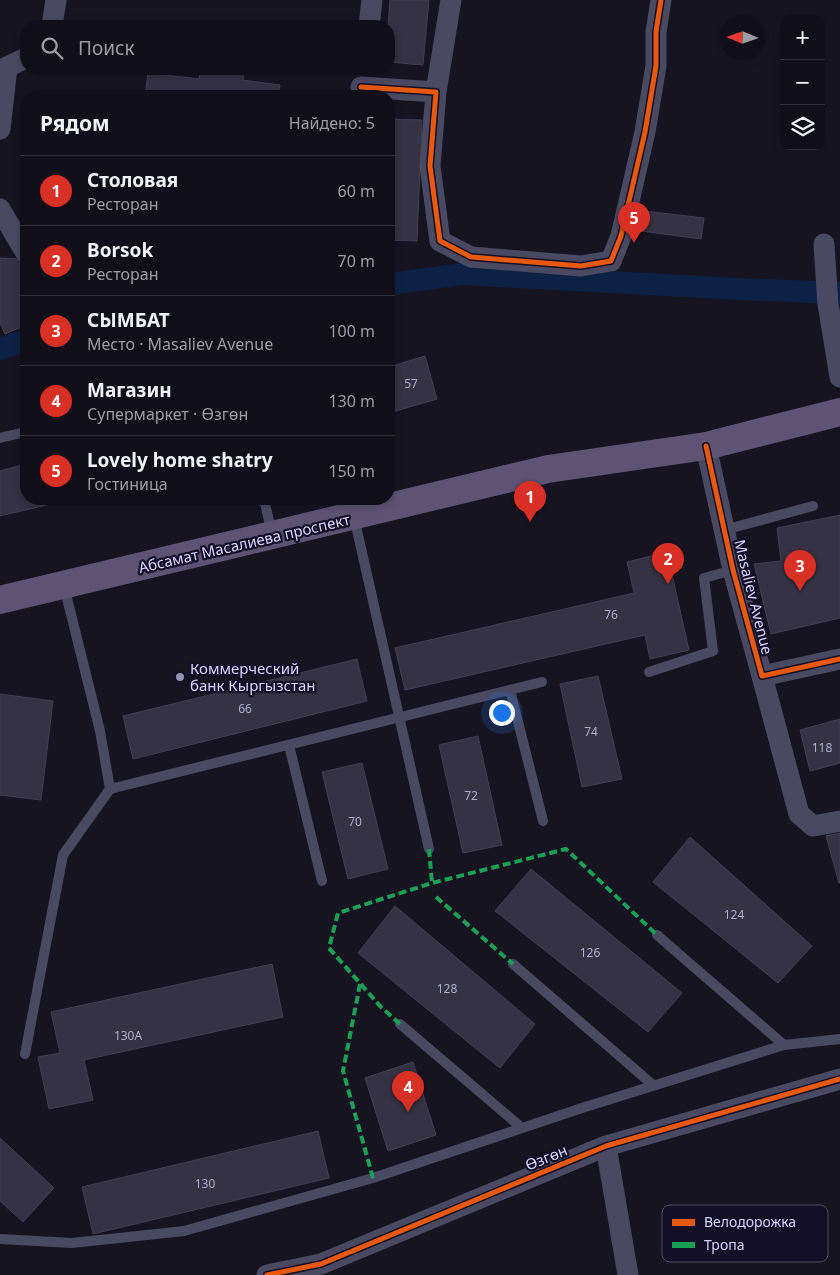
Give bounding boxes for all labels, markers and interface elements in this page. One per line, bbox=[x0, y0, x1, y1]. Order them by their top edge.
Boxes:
north arrow bbox=[720, 15, 765, 60]
map controls bbox=[780, 15, 825, 150]
button: + bbox=[780, 15, 825, 60]
search box bbox=[20, 20, 395, 75]
icon: search bbox=[38, 34, 66, 62]
text: Поиск bbox=[78, 35, 134, 61]
button: − bbox=[780, 60, 825, 105]
button: layers bbox=[780, 105, 825, 150]
text: Рядом bbox=[40, 109, 110, 137]
text: Найдено: 5 bbox=[289, 112, 375, 134]
text: Столовая bbox=[87, 167, 178, 193]
text: 1 bbox=[51, 180, 61, 202]
text: 60 m bbox=[338, 180, 375, 202]
text: Ресторан bbox=[87, 193, 158, 215]
pin: 5 bbox=[618, 202, 650, 243]
text: Borsok bbox=[87, 237, 153, 263]
text: 2 bbox=[51, 250, 61, 272]
text: 70 m bbox=[338, 250, 375, 272]
text: Ресторан bbox=[87, 263, 158, 285]
text: СЫМБАТ bbox=[87, 307, 170, 333]
text: 3 bbox=[51, 320, 61, 342]
text: 100 m bbox=[328, 320, 375, 342]
text: Место · Masaliev Avenue bbox=[87, 333, 273, 355]
house number: 57 bbox=[404, 375, 418, 392]
text: Магазин bbox=[87, 377, 172, 403]
text: 4 bbox=[51, 390, 61, 412]
text: 130 m bbox=[328, 390, 375, 412]
text: Супермаркет · Өзгөн bbox=[87, 403, 248, 425]
text: Lovely home shatry bbox=[87, 447, 273, 473]
text: 5 bbox=[51, 460, 61, 482]
text: 150 m bbox=[328, 460, 375, 482]
text: Гостиница bbox=[87, 473, 168, 495]
pin: 1 bbox=[514, 481, 546, 522]
street label: Абсамат Масалиева проспект bbox=[136, 509, 352, 577]
street label: Masaliev Avenue bbox=[730, 537, 778, 657]
pin: 2 bbox=[652, 543, 684, 584]
pin: 3 bbox=[784, 550, 816, 591]
house number: 76 bbox=[604, 606, 618, 623]
place label: Коммерческий банк Кыргызстан bbox=[190, 658, 315, 695]
marker: Коммерческий банк Кыргызстан bbox=[174, 671, 186, 683]
house number: 66 bbox=[238, 700, 252, 717]
your location bbox=[489, 700, 515, 726]
house number: 74 bbox=[584, 723, 598, 740]
house number: 118 bbox=[812, 739, 832, 756]
house number: 72 bbox=[464, 787, 478, 804]
house number: 70 bbox=[348, 813, 362, 830]
house number: 124 bbox=[724, 906, 744, 923]
house number: 126 bbox=[580, 944, 600, 961]
house number: 128 bbox=[437, 980, 457, 997]
house number: 130А bbox=[114, 1027, 142, 1044]
pin: 4 bbox=[392, 1071, 424, 1112]
street label: Өзгөн bbox=[522, 1140, 570, 1174]
house number: 130 bbox=[195, 1175, 215, 1192]
legend bbox=[662, 1205, 828, 1262]
text: Велодорожка bbox=[704, 1212, 796, 1231]
text: Тропа bbox=[704, 1235, 744, 1254]

